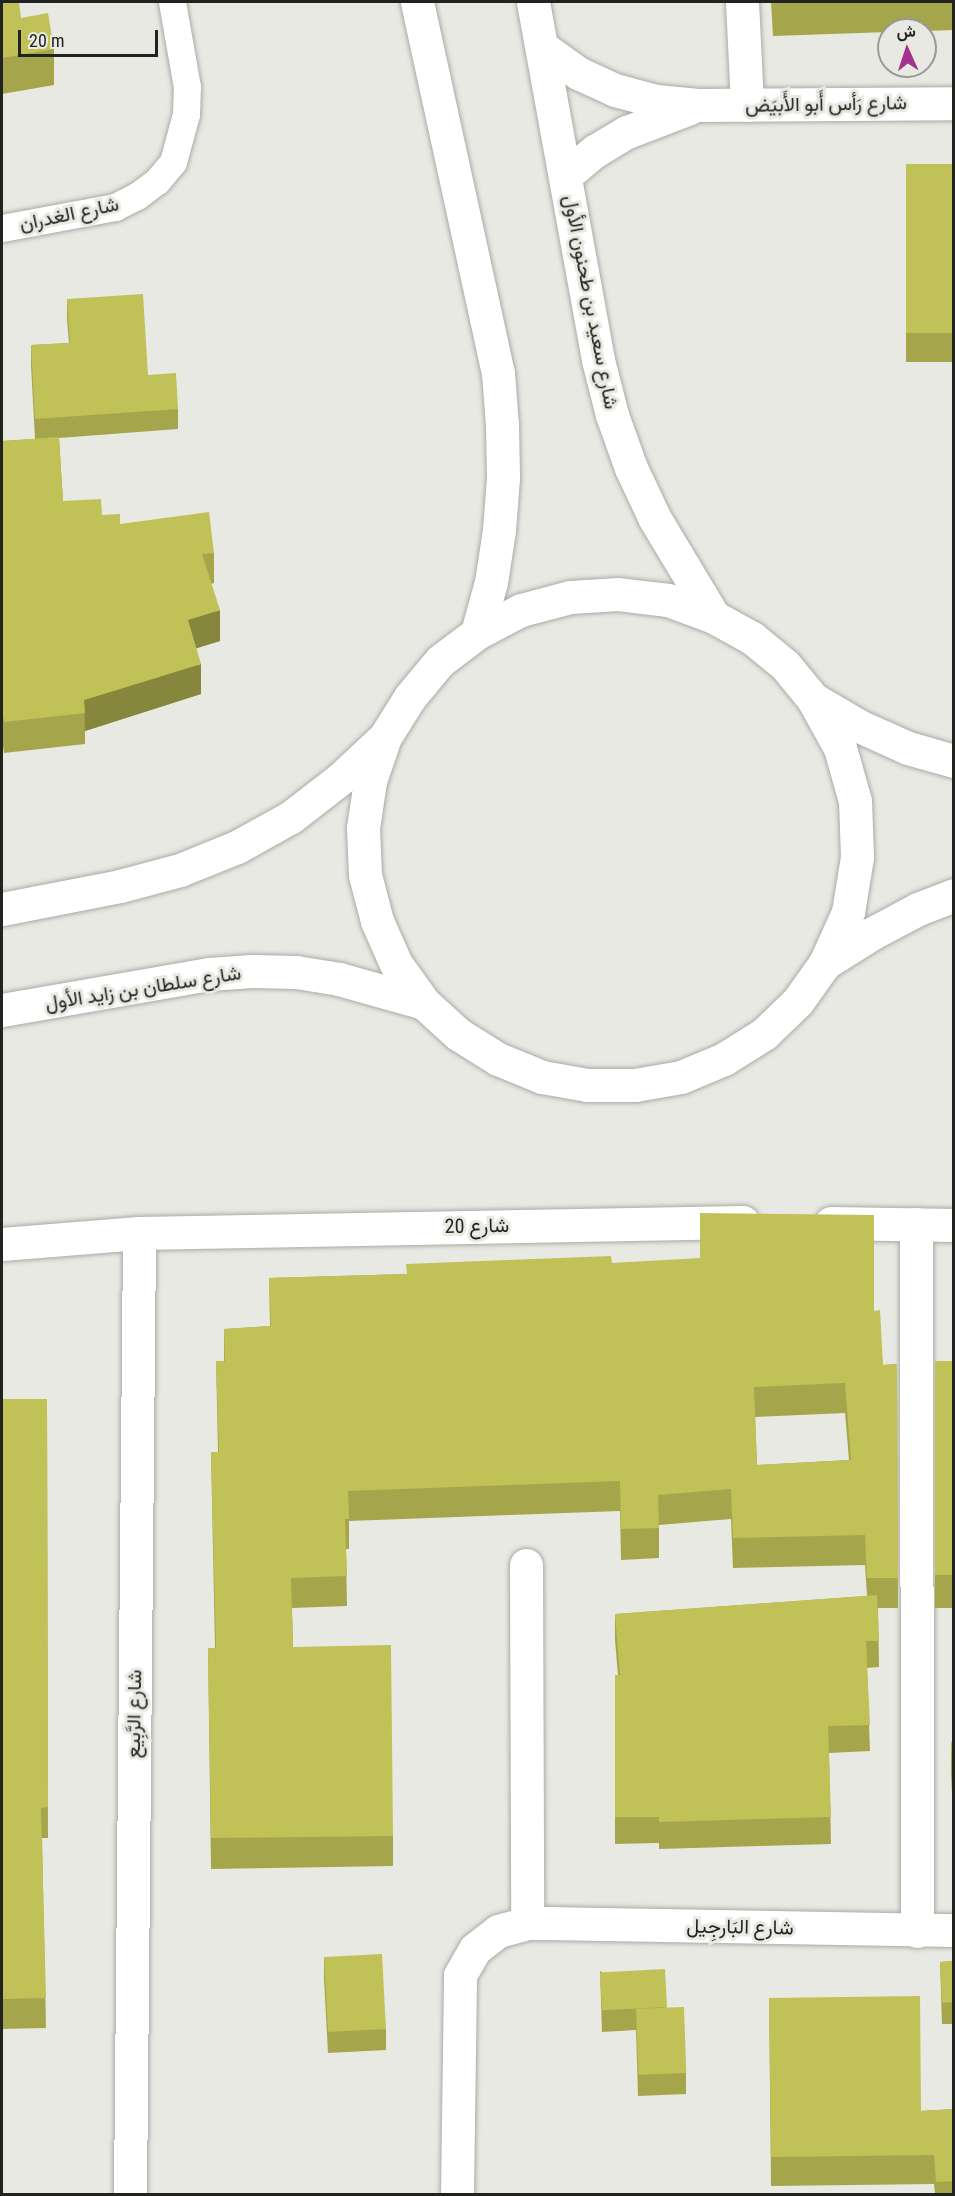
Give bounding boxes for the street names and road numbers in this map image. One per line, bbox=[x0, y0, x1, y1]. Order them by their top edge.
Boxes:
street label: شارع رَأس أَبو الأَبيَض bbox=[745, 91, 907, 117]
street label: شارع الغدران bbox=[17, 192, 121, 236]
street label: شارع سعيد بن طحنون الأول bbox=[558, 193, 624, 411]
street label: شارع سلطان بن زايد الأول bbox=[43, 961, 243, 1015]
street label: شارع 20 bbox=[445, 1213, 509, 1239]
street label: شارع الرَّبِيع bbox=[121, 1669, 147, 1759]
street label: شارع البَارجِيل bbox=[686, 1914, 794, 1940]

